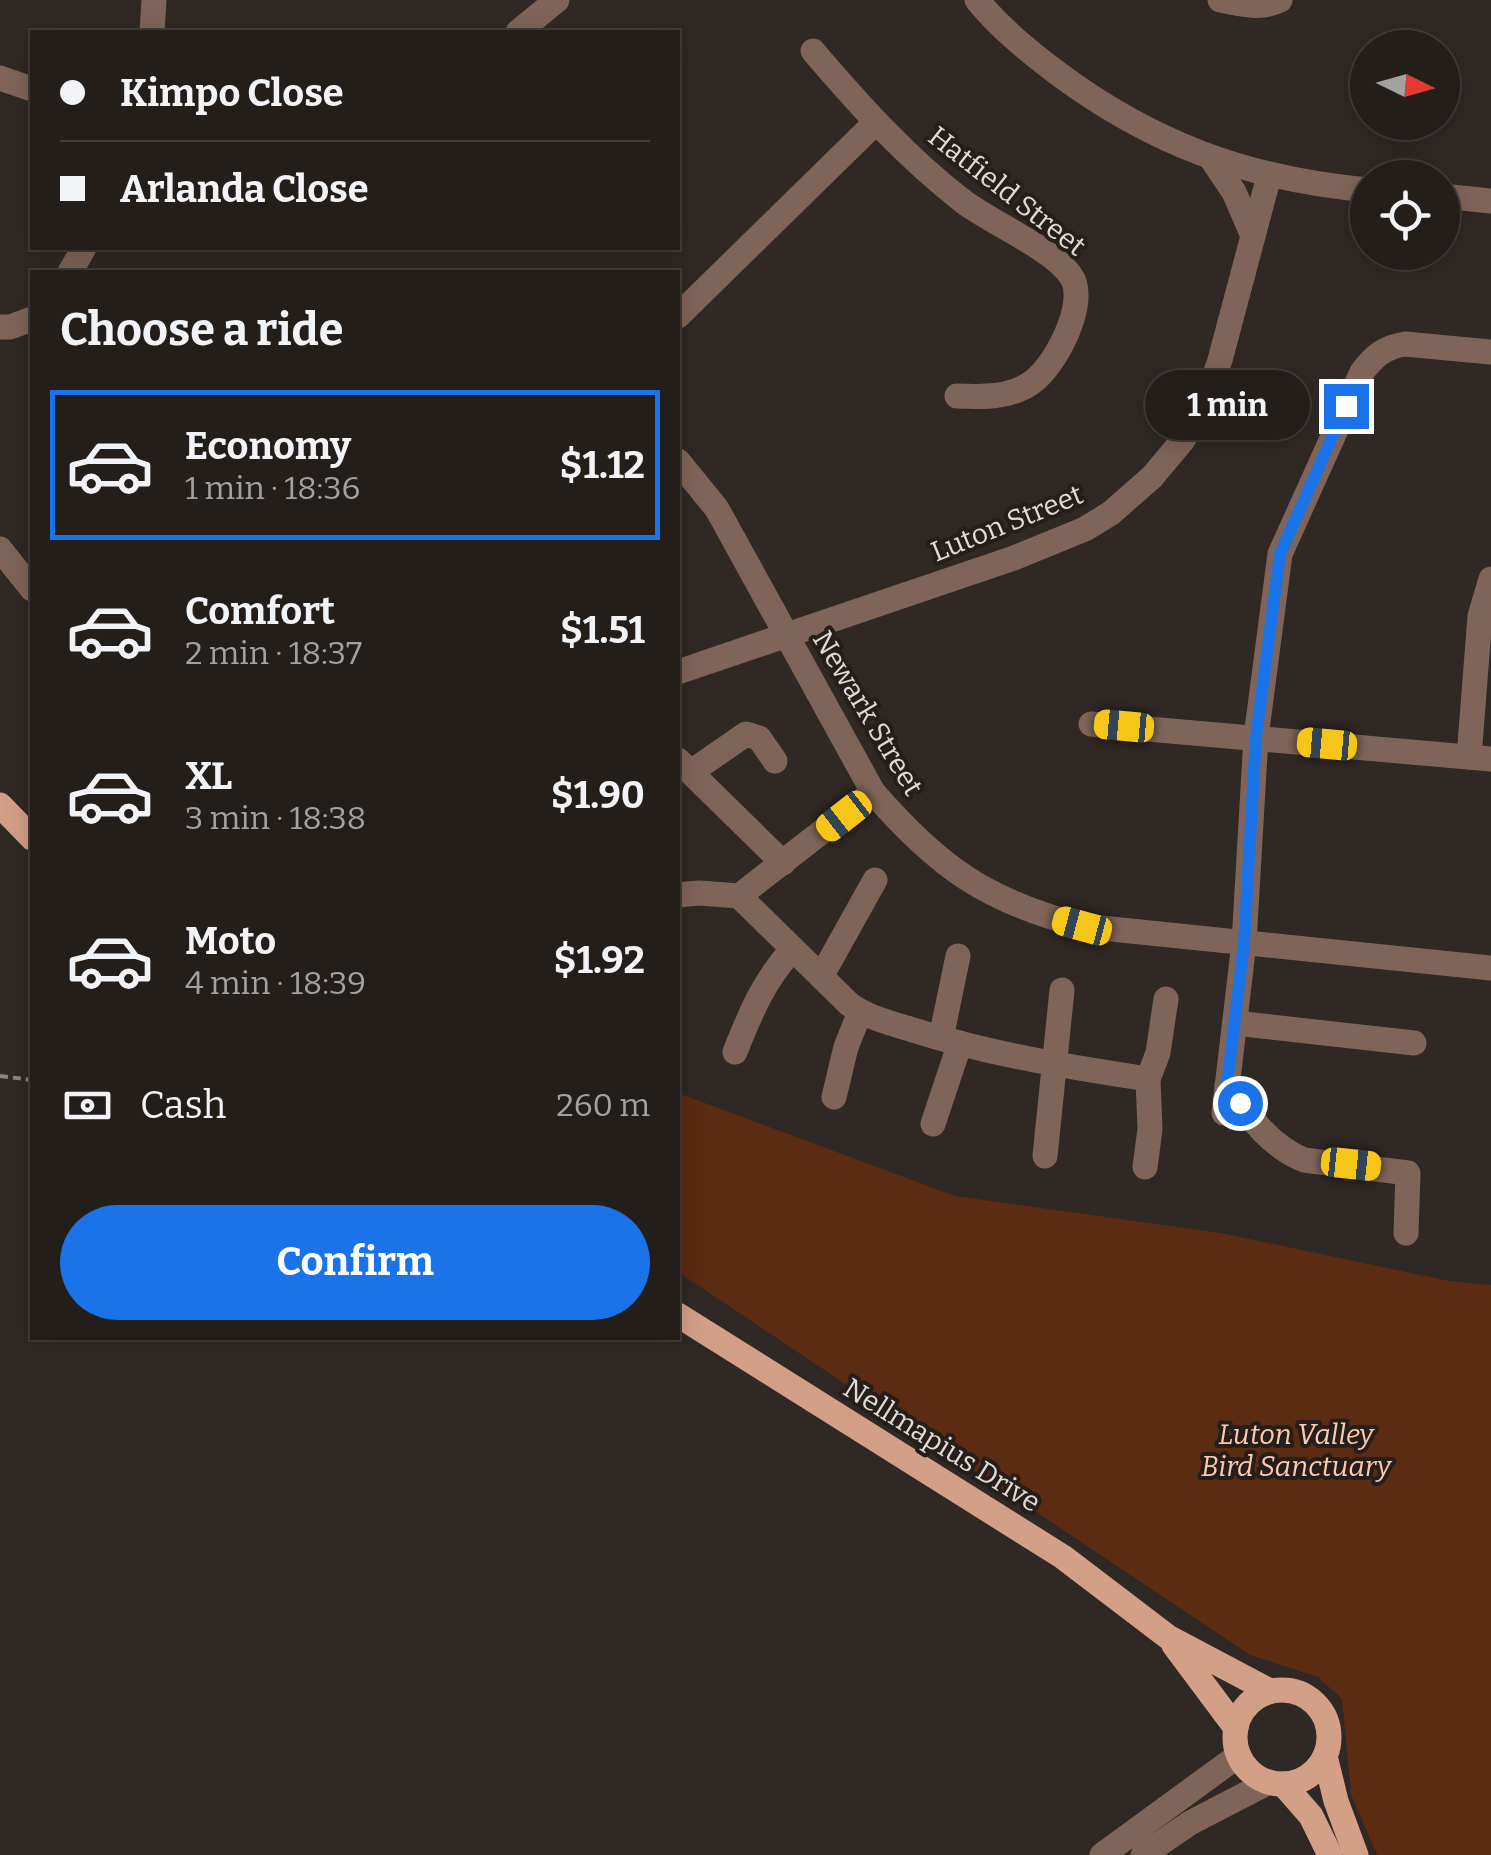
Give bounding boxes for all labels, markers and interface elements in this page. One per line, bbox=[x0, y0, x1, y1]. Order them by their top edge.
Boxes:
north arrow bbox=[1350, 30, 1460, 140]
map controls bbox=[1350, 30, 1460, 270]
text: Kimpo Close bbox=[120, 70, 344, 116]
street label: Hatfield Street bbox=[922, 119, 1092, 263]
button: locate bbox=[1350, 160, 1460, 270]
text: Arlanda Close bbox=[120, 166, 369, 212]
text: Choose a ride bbox=[60, 303, 343, 357]
callout: 1 min bbox=[1146, 371, 1311, 441]
route end bbox=[1324, 384, 1369, 429]
text: 1 min bbox=[1187, 386, 1268, 424]
icon: car bbox=[65, 420, 155, 510]
text: Economy bbox=[185, 423, 351, 469]
text: $1.12 bbox=[560, 442, 645, 488]
text: 1 min · 18:36 bbox=[185, 469, 360, 507]
street label: Luton Street bbox=[926, 478, 1088, 568]
icon: car bbox=[65, 585, 155, 675]
text: Comfort bbox=[185, 588, 335, 634]
text: $1.51 bbox=[560, 607, 645, 653]
street label: Newark Street bbox=[806, 625, 930, 801]
text: 2 min · 18:37 bbox=[185, 634, 362, 672]
car bbox=[1093, 708, 1155, 744]
car bbox=[1296, 726, 1358, 762]
icon: car bbox=[65, 750, 155, 840]
text: XL bbox=[185, 753, 232, 799]
text: $1.90 bbox=[551, 772, 645, 818]
car bbox=[811, 786, 877, 846]
text: 3 min · 18:38 bbox=[185, 799, 366, 837]
car bbox=[1049, 904, 1115, 948]
icon: car bbox=[65, 915, 155, 1005]
text: Moto bbox=[185, 918, 276, 964]
text: $1.92 bbox=[554, 937, 645, 983]
text: 4 min · 18:39 bbox=[185, 964, 366, 1002]
icon: cash bbox=[60, 1078, 115, 1133]
route start bbox=[1218, 1081, 1263, 1126]
text: Cash bbox=[140, 1082, 226, 1128]
text: 260 m bbox=[556, 1086, 650, 1124]
car bbox=[1320, 1146, 1382, 1182]
button: Confirm bbox=[60, 1205, 650, 1320]
street label: Nellmapius Drive bbox=[838, 1371, 1046, 1519]
park label: Luton Valley Bird Sanctuary bbox=[1201, 1418, 1393, 1483]

